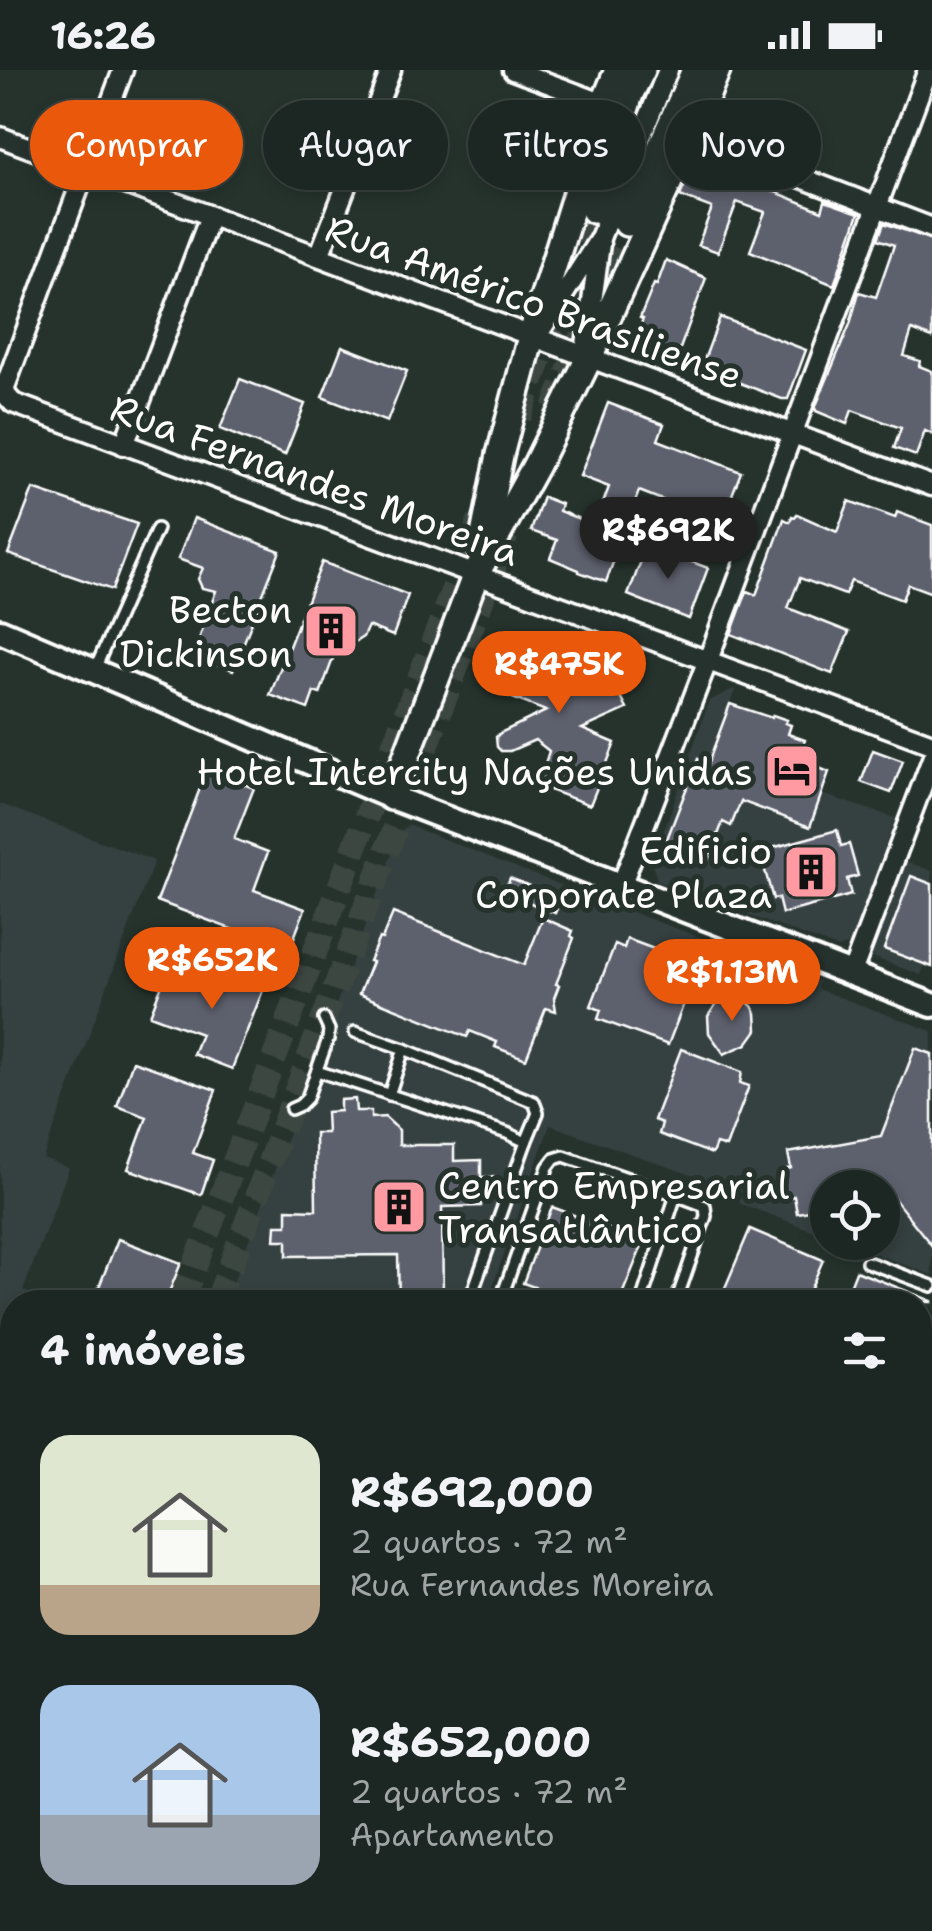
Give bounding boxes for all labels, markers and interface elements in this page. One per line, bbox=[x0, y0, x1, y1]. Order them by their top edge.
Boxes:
text: 16:26 bbox=[50, 10, 156, 61]
chip: Comprar bbox=[30, 100, 243, 190]
chip: Alugar bbox=[263, 100, 448, 190]
chip: Filtros bbox=[468, 100, 645, 190]
chip: Novo bbox=[665, 100, 821, 190]
street label: Rua Américo Brasiliense bbox=[318, 203, 750, 401]
street label: Rua Fernandes Moreira bbox=[103, 382, 527, 578]
pin: R$692K bbox=[587, 497, 749, 582]
text: R$692K bbox=[602, 508, 734, 551]
place label: Becton Dickinson bbox=[120, 584, 292, 679]
building icon: Becton Dickinson bbox=[301, 601, 361, 661]
pin: R$475K bbox=[478, 631, 640, 716]
text: R$475K bbox=[494, 642, 624, 685]
hotel icon: Hotel Intercity Nações Unidas bbox=[762, 741, 822, 801]
place label: Hotel Intercity Nações Unidas bbox=[197, 746, 753, 797]
place label: Edificio Corporate Plaza bbox=[475, 825, 772, 920]
building icon: Edificio Corporate Plaza bbox=[781, 842, 841, 902]
pin: R$652K bbox=[131, 927, 293, 1012]
text: R$652K bbox=[147, 938, 277, 981]
pin: R$1.13M bbox=[640, 939, 824, 1024]
text: R$1.13M bbox=[666, 950, 798, 993]
place label: Centro Empresarial Transatlântico bbox=[438, 1160, 790, 1255]
map controls bbox=[810, 1170, 900, 1260]
button: locate bbox=[810, 1170, 900, 1260]
building icon: Centro Empresarial Transatlântico bbox=[369, 1177, 429, 1237]
text: 4 imóveis bbox=[40, 1322, 246, 1378]
icon: filters bbox=[837, 1323, 892, 1378]
text: R$692,000 bbox=[350, 1464, 594, 1520]
icon: home bbox=[120, 1475, 240, 1595]
text: 2 quartos · 72 m² bbox=[350, 1520, 628, 1563]
text: Rua Fernandes Moreira bbox=[350, 1563, 714, 1606]
text: R$652,000 bbox=[350, 1714, 591, 1770]
icon: home bbox=[120, 1725, 240, 1845]
text: 2 quartos · 72 m² bbox=[350, 1770, 628, 1813]
text: Apartamento bbox=[350, 1813, 555, 1856]

